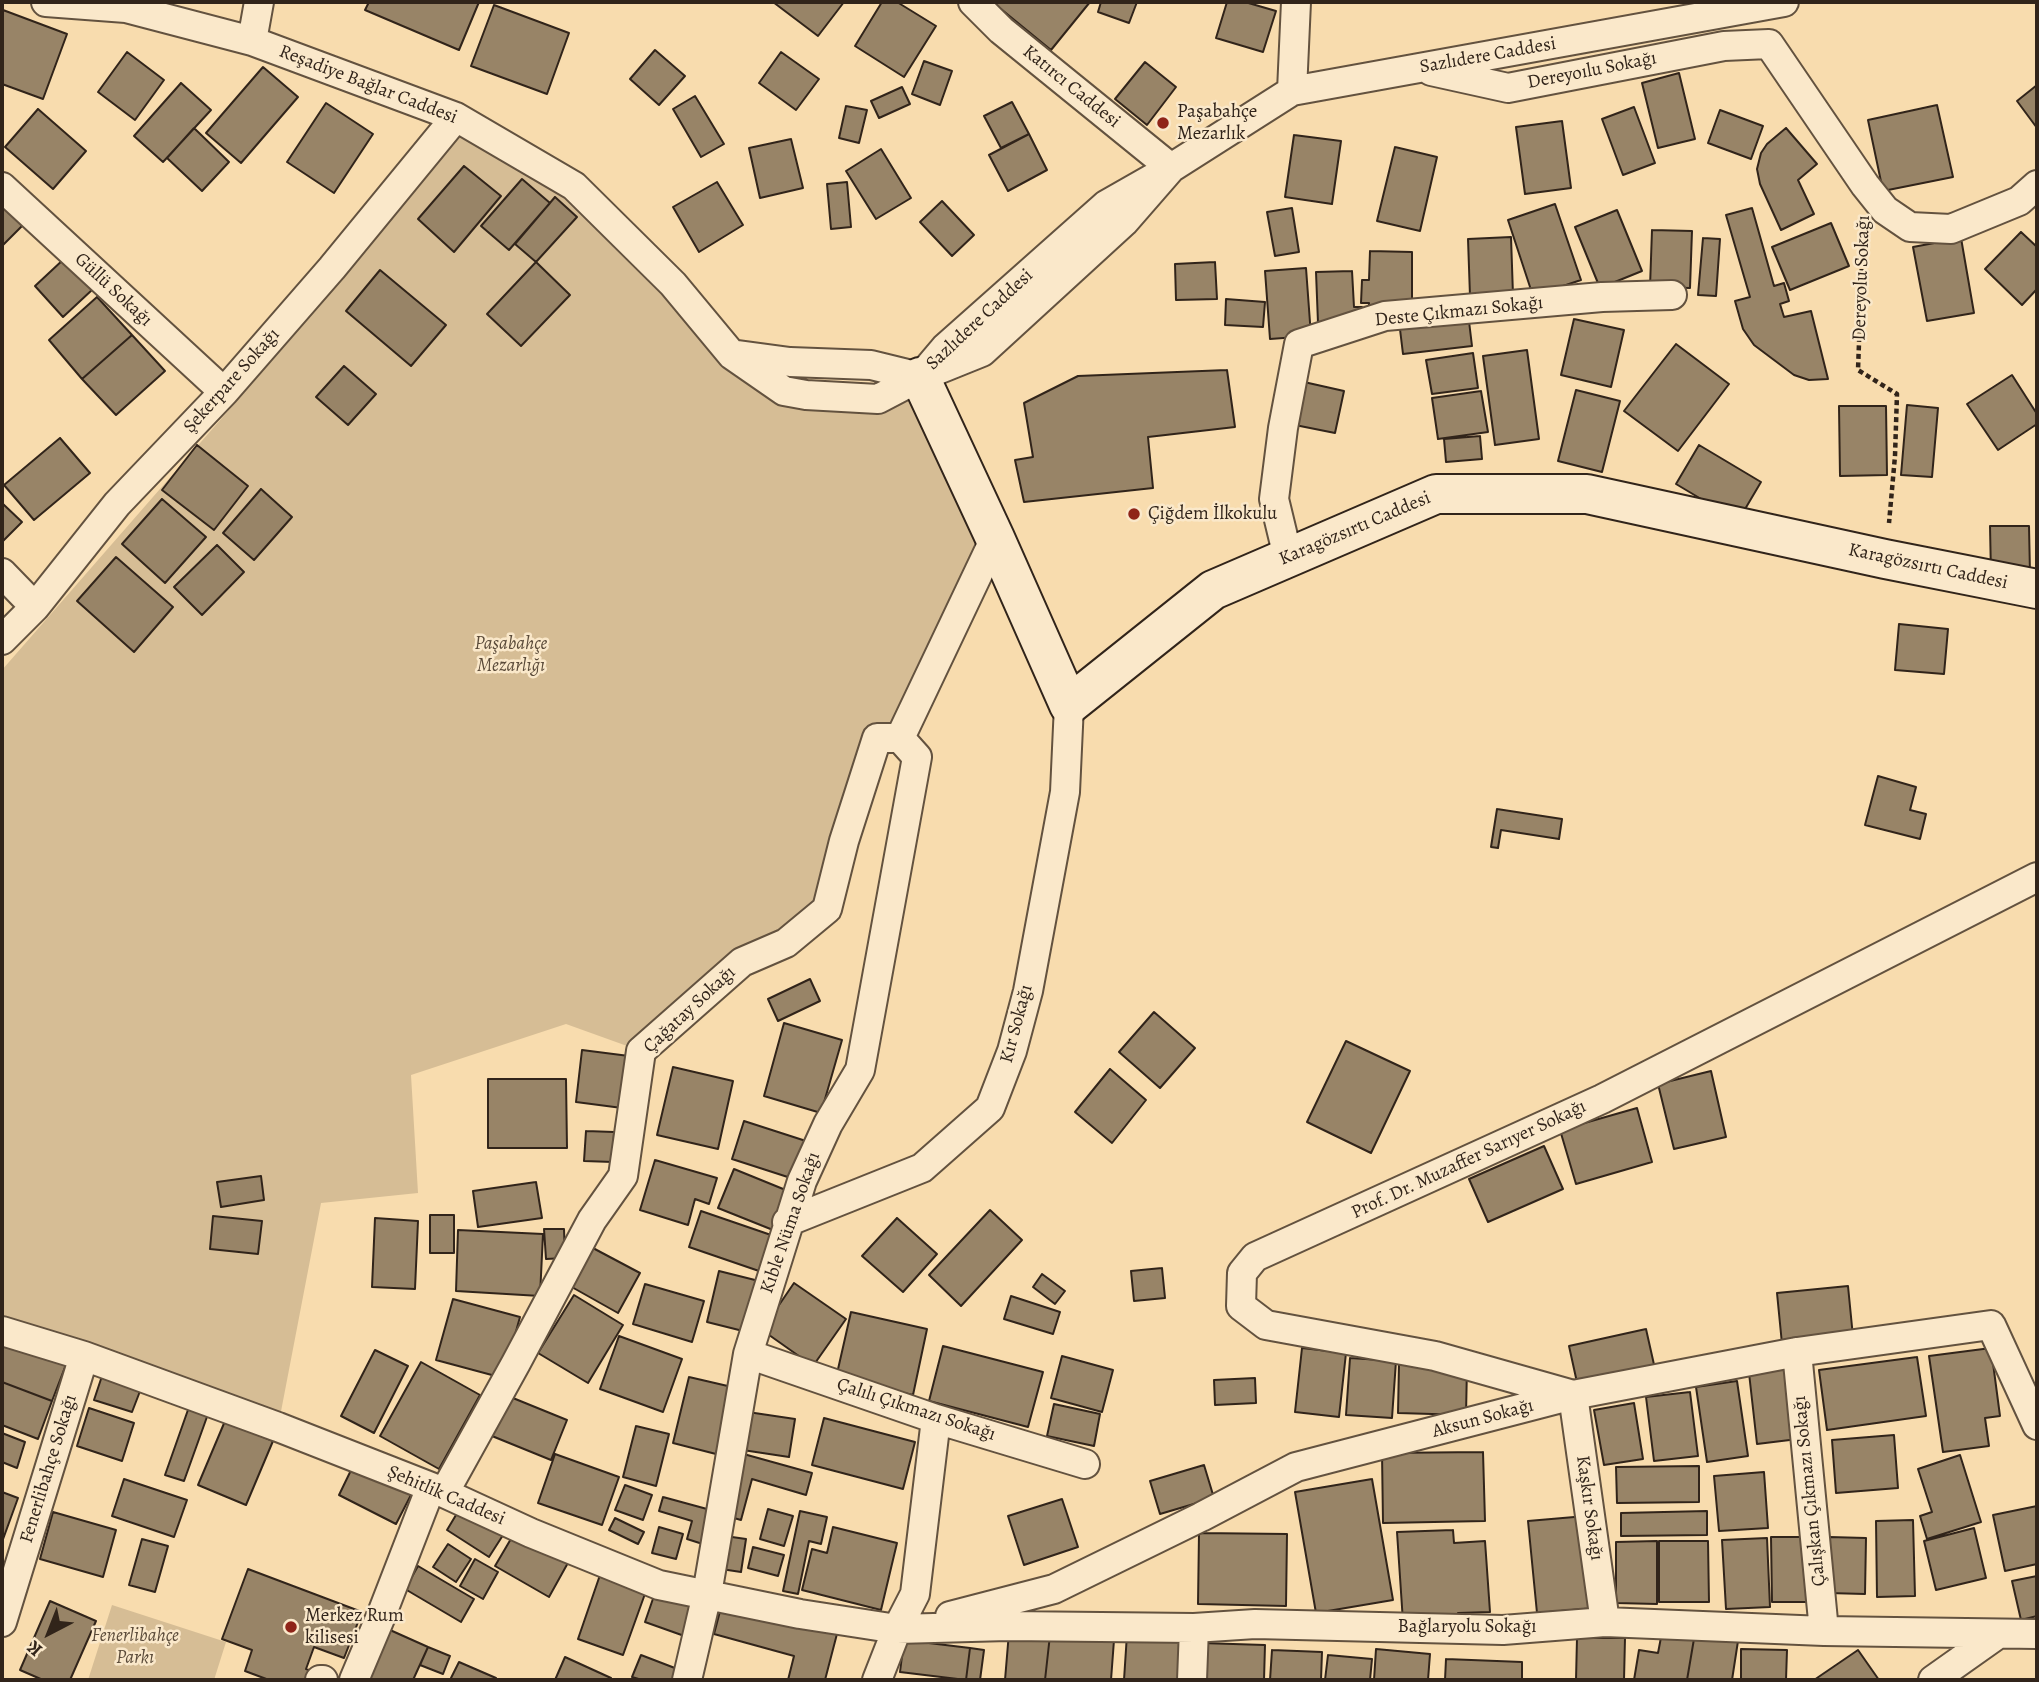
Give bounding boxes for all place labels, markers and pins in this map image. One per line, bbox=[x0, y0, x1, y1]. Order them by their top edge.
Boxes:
place label: Paşabahçe Mezarlık bbox=[1177, 101, 1257, 145]
marker: Paşabahçe Mezarlık bbox=[1155, 115, 1171, 131]
place label: Çiğdem İlkokulu bbox=[1148, 503, 1277, 525]
marker: Çiğdem İlkokulu bbox=[1126, 506, 1142, 522]
place label: Merkez Rum kilisesi bbox=[305, 1605, 404, 1649]
marker: Merkez Rum kilisesi bbox=[283, 1619, 299, 1635]

